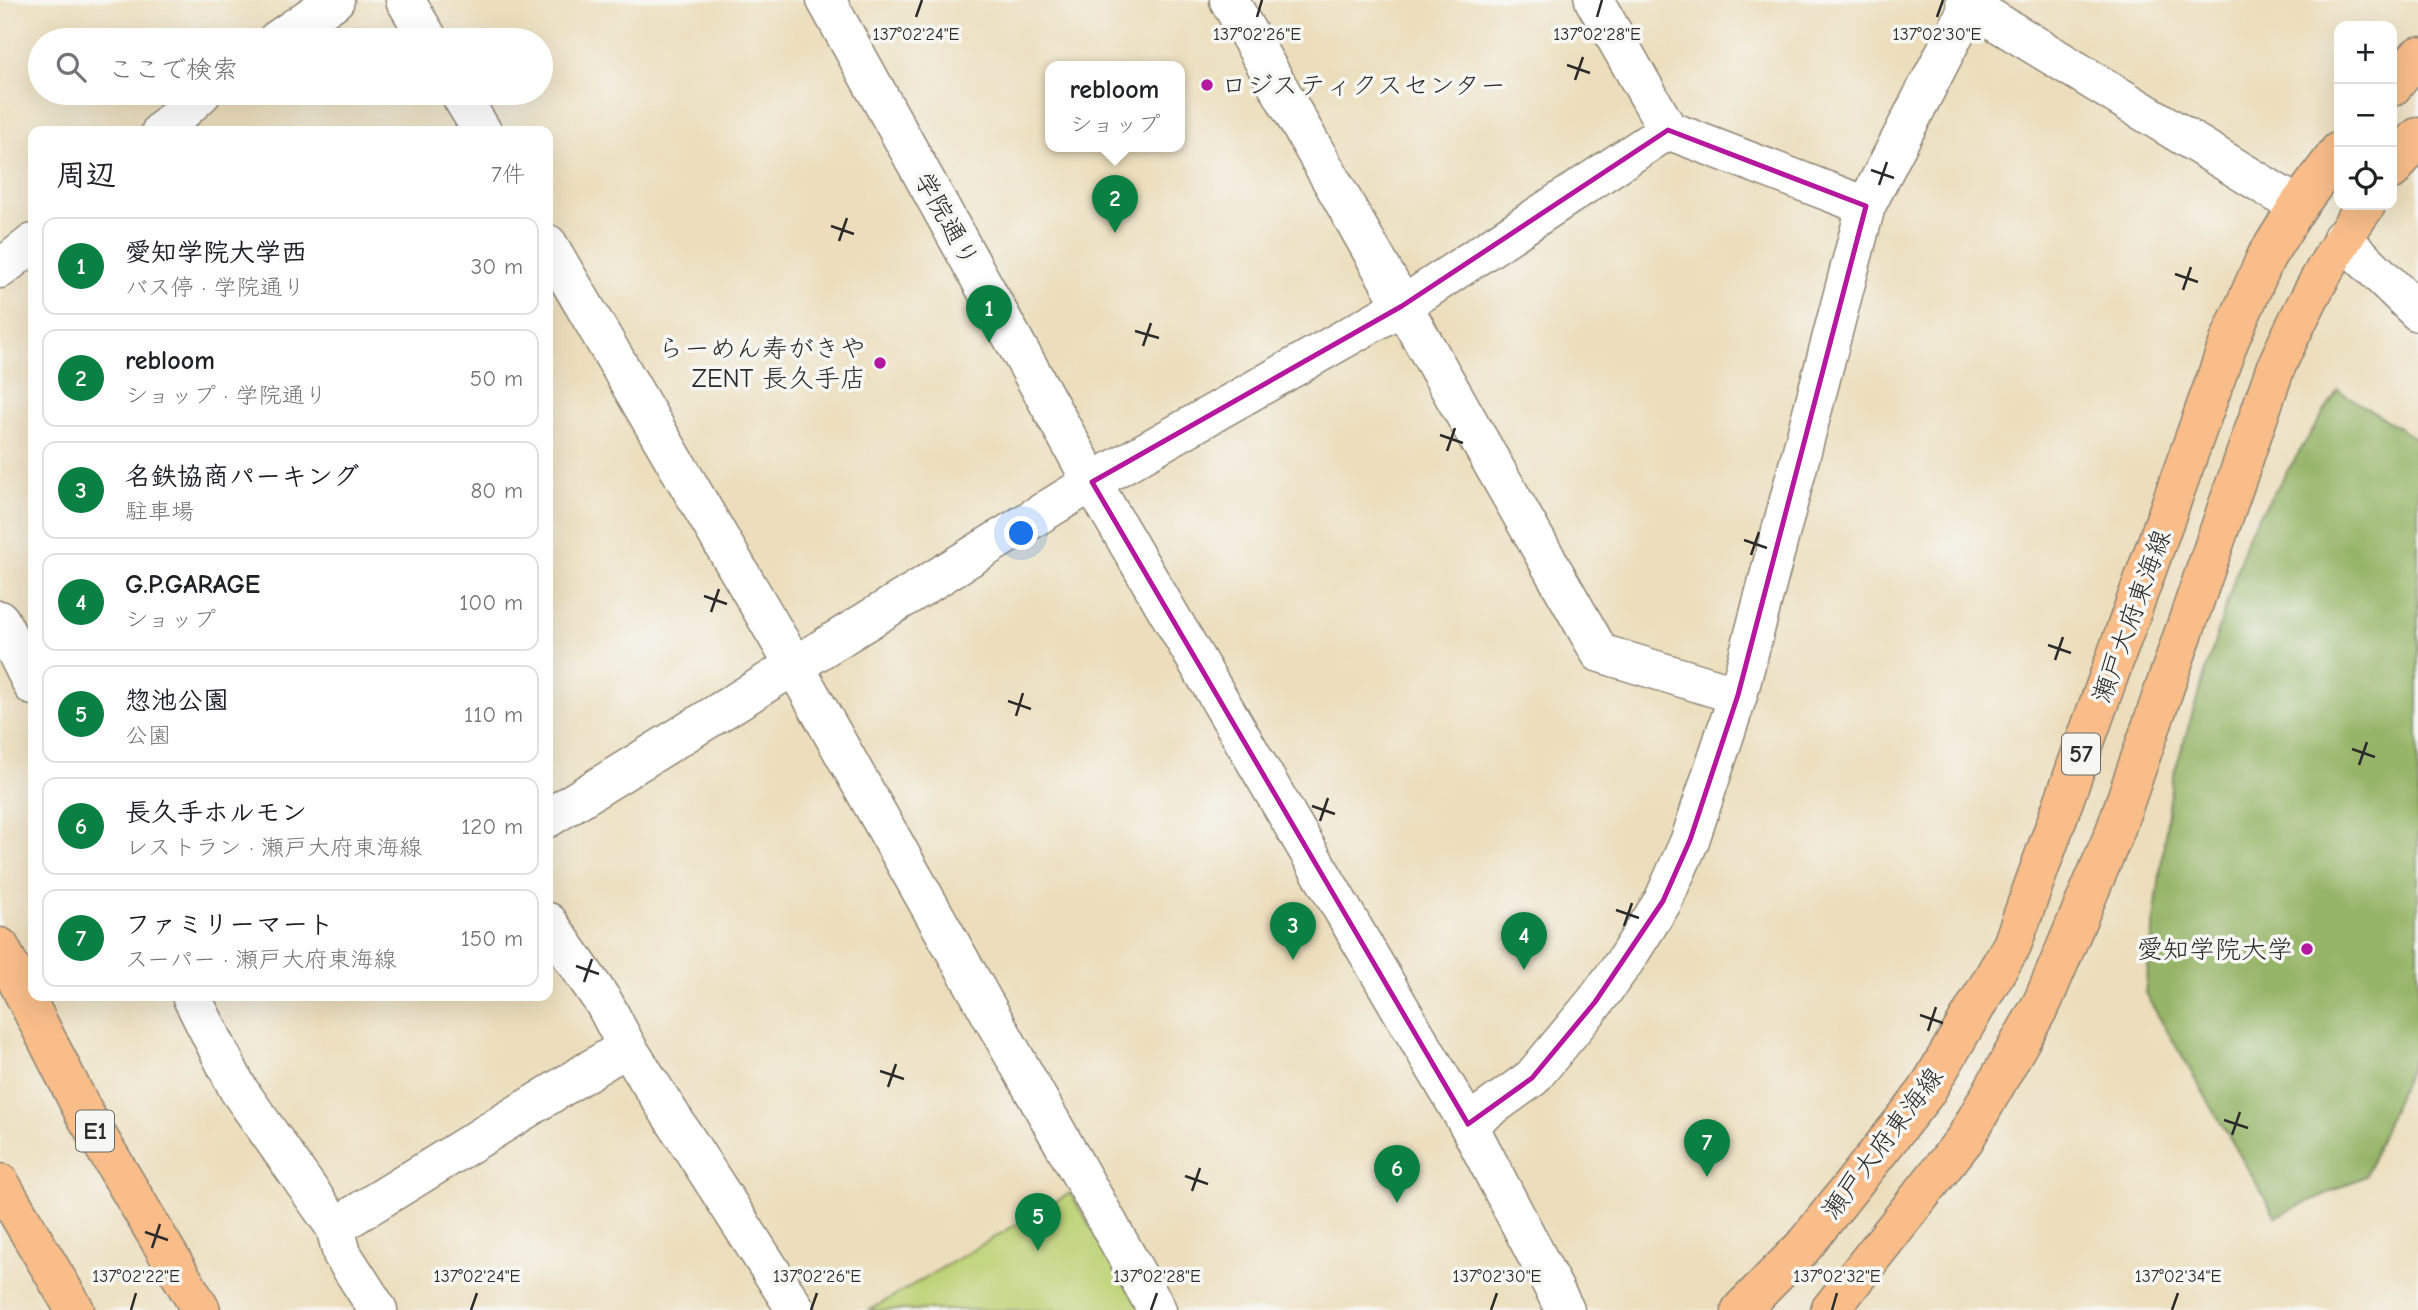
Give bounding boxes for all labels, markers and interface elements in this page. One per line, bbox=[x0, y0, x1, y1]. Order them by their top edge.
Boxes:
map controls bbox=[2334, 21, 2397, 210]
button: + bbox=[2334, 21, 2397, 84]
text: 137°02'24"E bbox=[873, 24, 960, 45]
text: 137°02'26"E bbox=[1213, 24, 1301, 45]
text: 137°02'28"E bbox=[1553, 24, 1641, 45]
text: 137°02'30"E bbox=[1893, 24, 1982, 45]
search box bbox=[28, 28, 553, 105]
icon: search bbox=[52, 48, 90, 86]
text: ここで検索 bbox=[108, 55, 238, 85]
popup bbox=[1045, 61, 1185, 152]
place label: ロジスティクスセンター bbox=[1221, 71, 1506, 101]
text: rebloom bbox=[1069, 75, 1159, 105]
marker: ロジスティクスセンター bbox=[1199, 77, 1215, 93]
button: − bbox=[2334, 84, 2397, 147]
text: ショップ bbox=[1069, 111, 1161, 138]
button: locate bbox=[2334, 147, 2397, 210]
text: 周辺 bbox=[56, 158, 116, 193]
text: 7件 bbox=[491, 161, 525, 188]
street label: 学院通り bbox=[908, 167, 984, 272]
pin: 2 bbox=[1092, 175, 1138, 233]
text: 愛知学院大学西 bbox=[125, 238, 307, 268]
text: 1 bbox=[76, 253, 86, 280]
text: 30 m bbox=[471, 253, 523, 280]
text: バス停 · 学院通り bbox=[125, 274, 305, 301]
pin: 1 bbox=[966, 285, 1012, 343]
place label: らーめん寿がきや ZENT 長久手店 bbox=[658, 334, 866, 394]
text: rebloom bbox=[125, 346, 215, 376]
marker: らーめん寿がきや ZENT 長久手店 bbox=[872, 355, 888, 371]
text: 2 bbox=[75, 365, 87, 392]
text: 50 m bbox=[470, 365, 523, 392]
text: ショップ · 学院通り bbox=[125, 382, 328, 409]
text: 名鉄協商パーキング bbox=[125, 462, 359, 492]
text: 3 bbox=[75, 477, 87, 504]
text: 80 m bbox=[470, 477, 523, 504]
text: 駐車場 bbox=[125, 498, 194, 525]
your location bbox=[1004, 516, 1038, 550]
street label: 瀬戸大府東海線 bbox=[2087, 526, 2177, 707]
text: G.P.GARAGE bbox=[125, 570, 260, 600]
text: 4 bbox=[76, 589, 86, 616]
text: 100 m bbox=[459, 589, 523, 616]
text: ショップ bbox=[125, 606, 216, 633]
text: 惣池公園 bbox=[125, 686, 229, 716]
text: 5 bbox=[75, 701, 87, 728]
text: 110 m bbox=[464, 701, 523, 728]
text: 公園 bbox=[125, 722, 171, 749]
road number: 57 bbox=[2062, 734, 2100, 774]
text: 長久手ホルモン bbox=[125, 798, 307, 828]
text: 6 bbox=[75, 813, 87, 840]
text: 120 m bbox=[461, 813, 523, 840]
text: レストラン · 瀬戸大府東海線 bbox=[125, 834, 422, 861]
pin: 3 bbox=[1270, 902, 1316, 960]
text: ファミリーマート bbox=[125, 910, 334, 940]
pin: 4 bbox=[1501, 912, 1547, 970]
text: 7 bbox=[76, 925, 86, 952]
text: 150 m bbox=[461, 925, 523, 952]
place label: 愛知学院大学 bbox=[2137, 935, 2293, 965]
marker: 愛知学院大学 bbox=[2299, 941, 2315, 957]
text: スーパー · 瀬戸大府東海線 bbox=[125, 946, 397, 973]
street label: 瀬戸大府東海線 bbox=[1816, 1062, 1950, 1225]
road number: E1 bbox=[76, 1111, 114, 1152]
pin: 7 bbox=[1684, 1119, 1730, 1177]
pin: 6 bbox=[1374, 1145, 1420, 1203]
pin: 5 bbox=[1015, 1193, 1061, 1251]
text: 137°02'22"E bbox=[92, 1266, 180, 1287]
text: 137°02'24"E bbox=[434, 1266, 521, 1287]
text: 137°02'26"E bbox=[773, 1266, 861, 1287]
text: 137°02'28"E bbox=[1113, 1266, 1201, 1287]
text: 137°02'30"E bbox=[1453, 1266, 1542, 1287]
text: 137°02'32"E bbox=[1793, 1266, 1881, 1287]
text: 137°02'34"E bbox=[2135, 1266, 2222, 1287]

